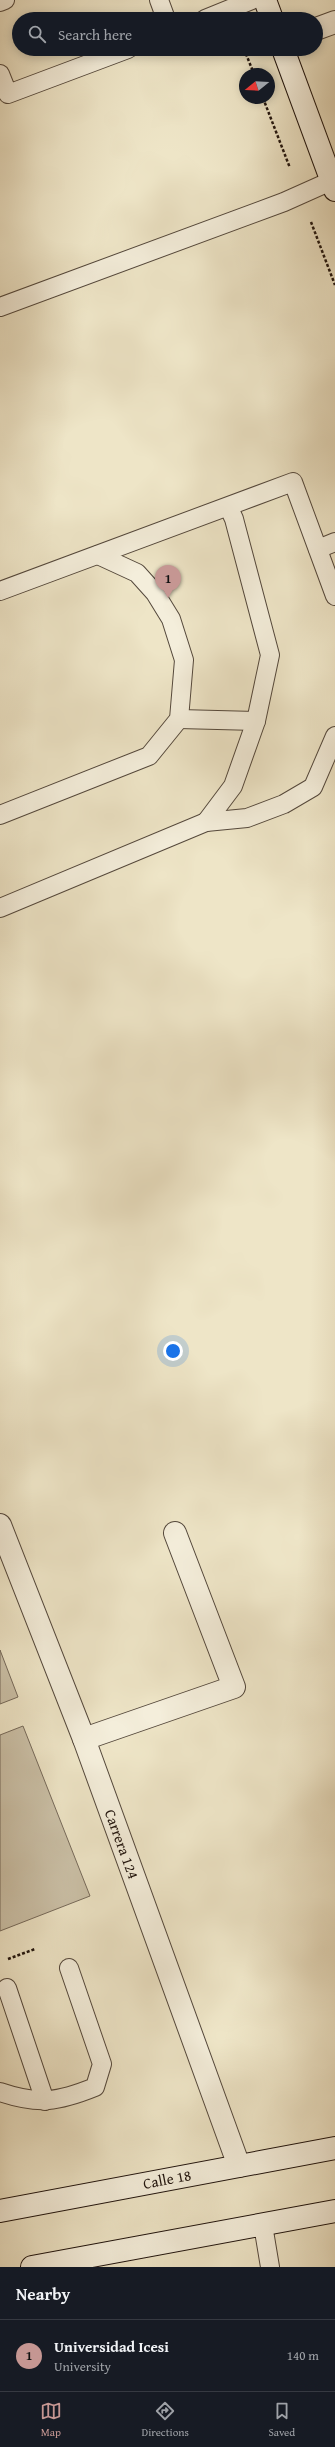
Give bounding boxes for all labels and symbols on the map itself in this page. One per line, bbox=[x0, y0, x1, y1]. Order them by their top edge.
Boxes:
north arrow bbox=[239, 68, 275, 104]
pin: 1 bbox=[155, 565, 181, 598]
your location bbox=[163, 1341, 183, 1361]
street label: Carrera 124 bbox=[100, 1806, 144, 1882]
street label: Calle 18 bbox=[141, 2164, 193, 2194]

